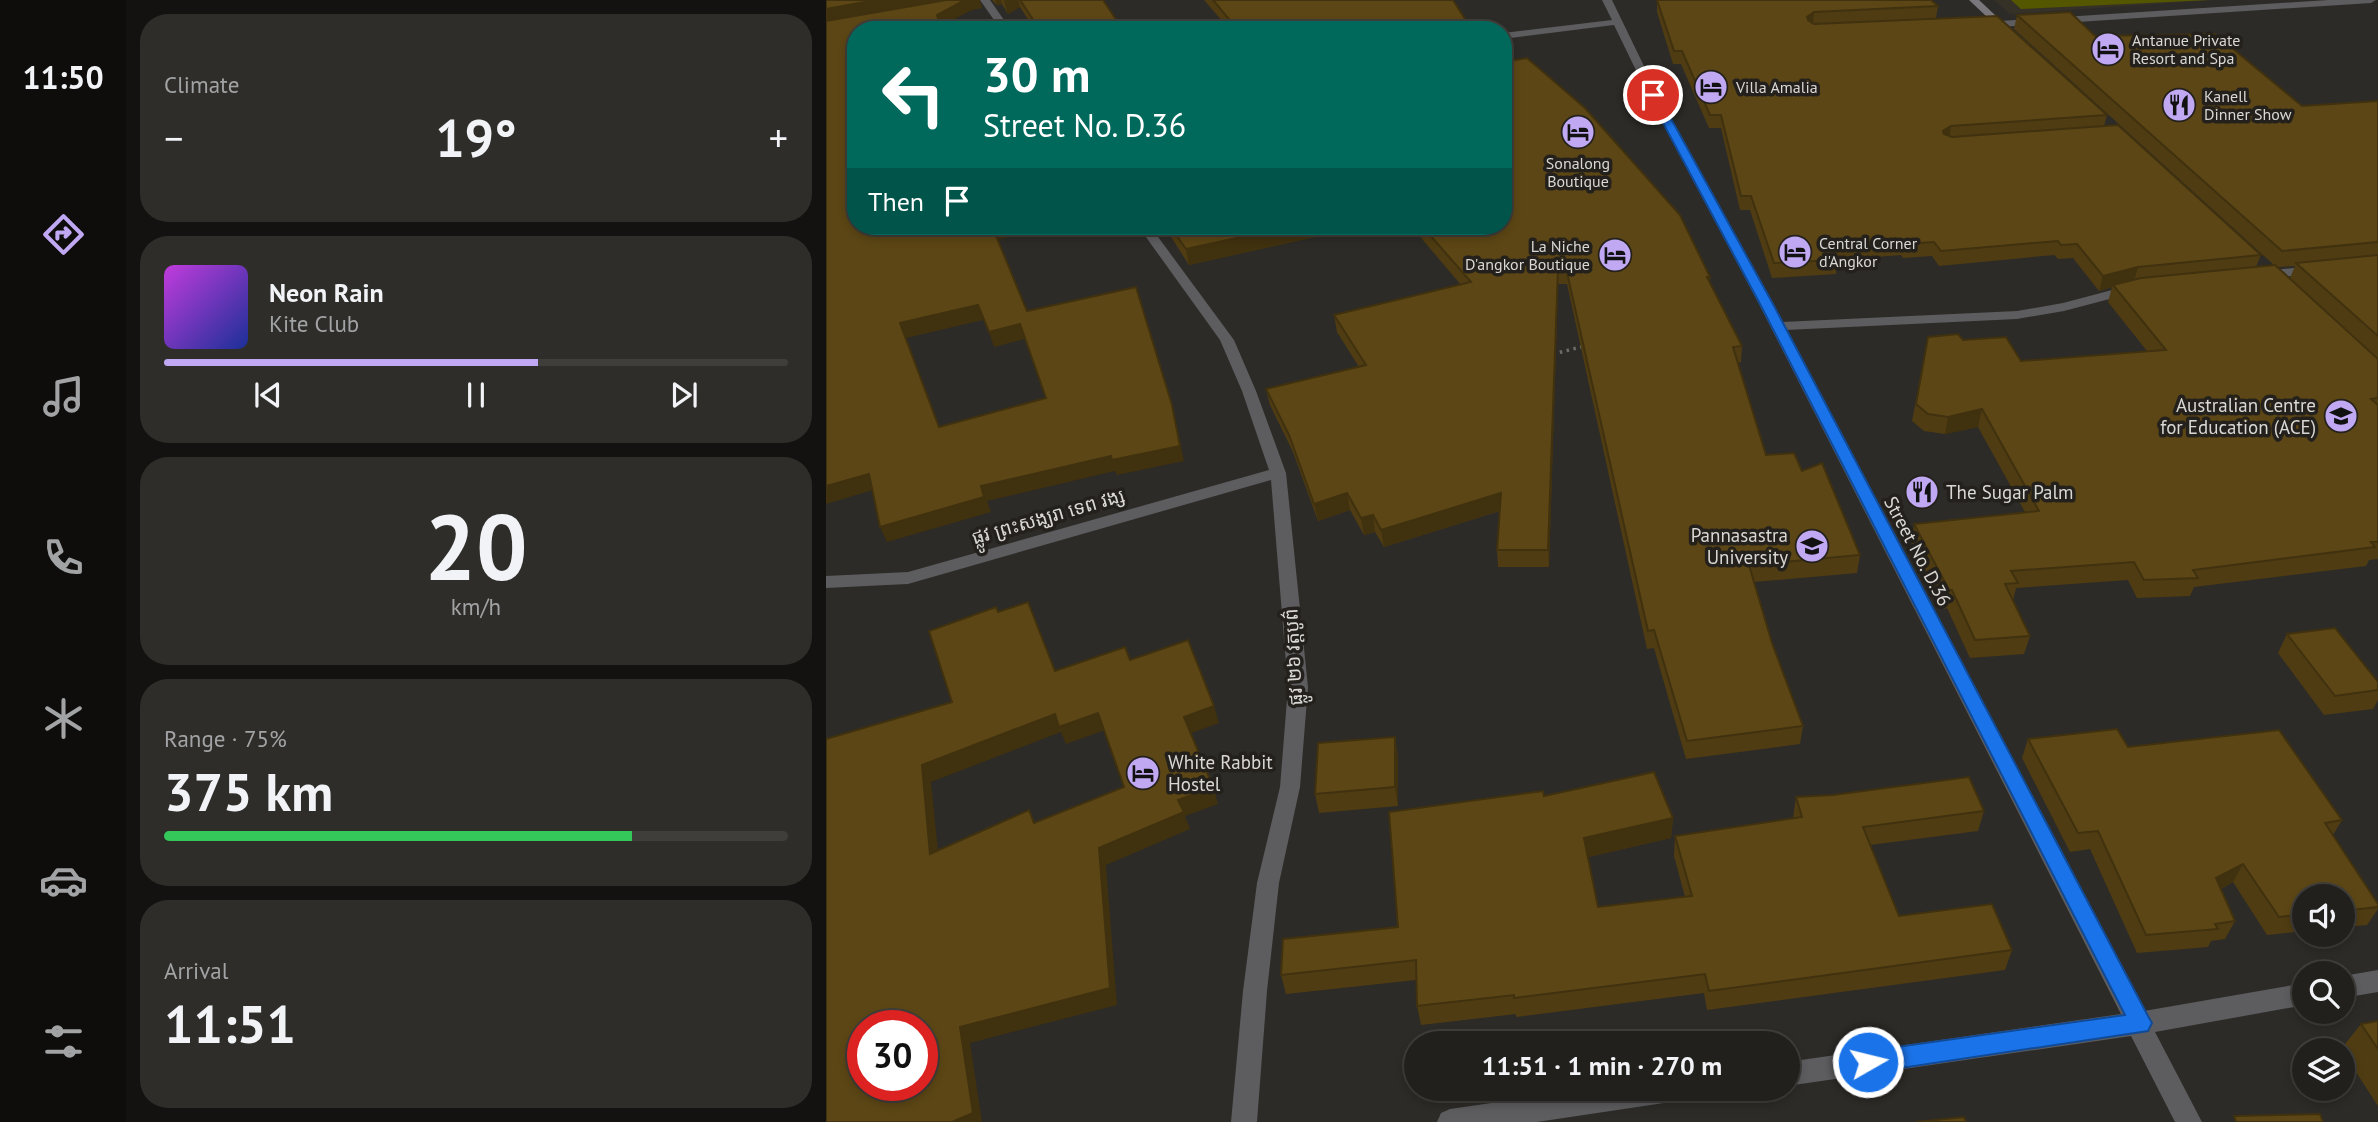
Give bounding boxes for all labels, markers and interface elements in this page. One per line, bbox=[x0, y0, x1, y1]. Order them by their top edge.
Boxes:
hotel icon: Antanue Private Resort and Spa bbox=[2089, 30, 2127, 68]
place label: Antanue Private Resort and Spa bbox=[2132, 30, 2240, 68]
text: 30 m bbox=[983, 42, 1090, 106]
icon: left bbox=[868, 49, 959, 140]
text: 11:50 bbox=[22, 56, 104, 98]
pin bbox=[1623, 65, 1683, 125]
hotel icon: Villa Amalia bbox=[1692, 68, 1730, 106]
text: Climate bbox=[164, 70, 239, 99]
icon: arrive bbox=[1634, 76, 1672, 114]
place label: Villa Amalia bbox=[1735, 77, 1818, 97]
restaurant icon: Kanell Dinner Show bbox=[2160, 86, 2198, 124]
place label: Kanell Dinner Show bbox=[2204, 86, 2292, 124]
text: 19° bbox=[435, 104, 517, 171]
text: Street No. D.36 bbox=[983, 104, 1186, 146]
text: − bbox=[164, 113, 183, 162]
text: + bbox=[769, 113, 788, 162]
hotel icon: Sonalong Boutique bbox=[1559, 113, 1597, 151]
place label: Sonalong Boutique bbox=[1546, 153, 1610, 191]
icon: arrive bbox=[938, 182, 976, 220]
text: Then bbox=[868, 185, 924, 218]
icon: directions bbox=[39, 210, 88, 259]
hotel icon: Central Corner d'Angkor bbox=[1776, 233, 1814, 271]
place label: Central Corner d'Angkor bbox=[1819, 233, 1918, 271]
place label: La Niche D'angkor Boutique bbox=[1465, 236, 1590, 274]
hotel icon: La Niche D'angkor Boutique bbox=[1596, 236, 1634, 274]
text: Neon Rain bbox=[269, 276, 384, 309]
text: Kite Club bbox=[269, 309, 359, 338]
icon: music bbox=[39, 372, 88, 421]
icon: previous bbox=[249, 376, 287, 414]
icon: pause bbox=[457, 376, 495, 414]
icon: next bbox=[665, 376, 703, 414]
place label: Australian Centre for Education (ACE) bbox=[2160, 393, 2316, 439]
school or university icon: Australian Centre for Education (ACE) bbox=[2322, 397, 2360, 435]
restaurant icon: The Sugar Palm bbox=[1903, 473, 1941, 511]
place label: The Sugar Palm bbox=[1946, 480, 2074, 504]
street label: ផ្លូវ ព្រះសង្ឃរា ទេព វង្ស bbox=[969, 483, 1129, 555]
text: 20 bbox=[424, 487, 528, 605]
street label: Street No. D.36 bbox=[1879, 492, 1957, 610]
place label: Pannasastra University bbox=[1691, 523, 1788, 569]
school or university icon: Pannasastra University bbox=[1793, 527, 1831, 565]
icon: phone bbox=[39, 533, 88, 582]
text: km/h bbox=[451, 592, 501, 621]
street label: ផ្លូវ ២៦ វត្តបូព៌ bbox=[1278, 608, 1313, 706]
icon: climate bbox=[39, 694, 88, 743]
text: Range · 75% bbox=[164, 724, 287, 753]
place label: White Rabbit Hostel bbox=[1168, 750, 1273, 796]
hotel icon: White Rabbit Hostel bbox=[1124, 754, 1162, 792]
text: 375 km bbox=[164, 758, 333, 825]
icon: car bbox=[39, 856, 88, 905]
map controls bbox=[2292, 884, 2355, 1101]
button: sound bbox=[2292, 884, 2355, 947]
text: Arrival bbox=[164, 956, 228, 985]
button: search bbox=[2292, 961, 2355, 1024]
text: 11:51 bbox=[164, 990, 296, 1057]
speed limit sign: 30 bbox=[847, 1010, 938, 1101]
icon: filters bbox=[39, 1017, 88, 1066]
position arrow bbox=[1831, 1025, 1905, 1099]
button: layers bbox=[2292, 1038, 2355, 1101]
text: 11:51 · 1 min · 270 m bbox=[1482, 1049, 1722, 1082]

